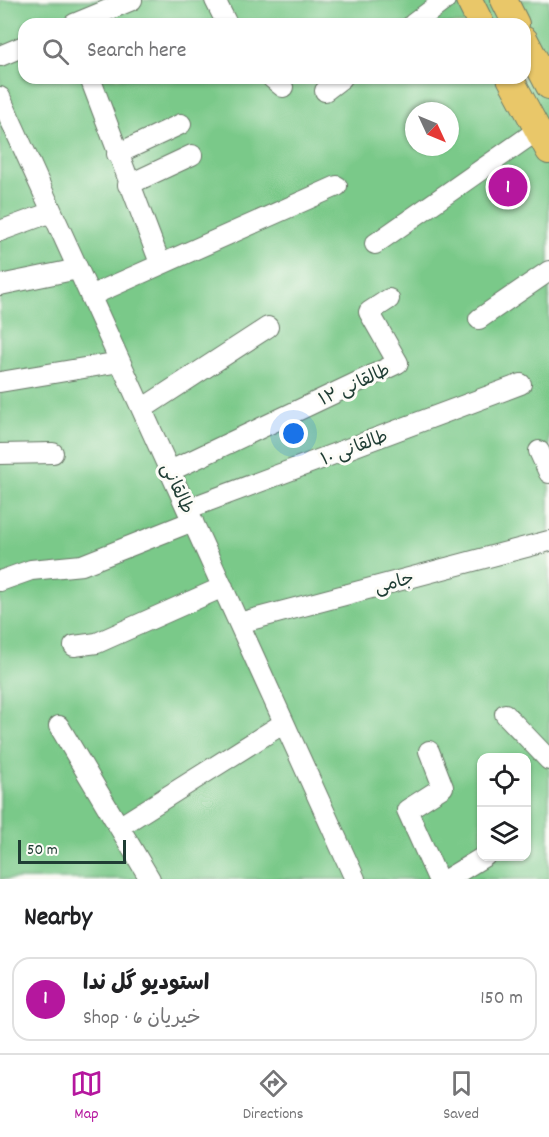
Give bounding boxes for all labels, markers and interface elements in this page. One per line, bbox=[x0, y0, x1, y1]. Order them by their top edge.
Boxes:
search box bbox=[18, 18, 531, 84]
icon: search bbox=[39, 35, 72, 68]
text: Search here bbox=[87, 36, 186, 67]
north arrow bbox=[405, 102, 459, 156]
pin: 1 bbox=[488, 164, 528, 210]
street label: طالقانی ۱۲ bbox=[315, 359, 395, 414]
your location bbox=[279, 419, 308, 448]
street label: طالقانی ۱۰ bbox=[318, 425, 392, 474]
street label: طالقانی bbox=[153, 460, 198, 519]
street label: جامی bbox=[372, 567, 417, 602]
map controls bbox=[477, 753, 531, 861]
button: locate bbox=[477, 753, 531, 807]
button: layers bbox=[477, 807, 531, 861]
scale bar bbox=[18, 837, 126, 864]
text: 50 m bbox=[27, 839, 58, 862]
text: Nearby bbox=[24, 900, 92, 937]
text: استودیو گل ندا bbox=[83, 969, 209, 1000]
text: 1 bbox=[43, 985, 48, 1013]
text: 150 m bbox=[480, 985, 523, 1013]
text: Shop · خیریان 6 bbox=[83, 1005, 201, 1033]
tab: Map bbox=[70, 1067, 103, 1126]
tab: Directions bbox=[243, 1067, 303, 1126]
tab: Saved bbox=[443, 1067, 479, 1126]

